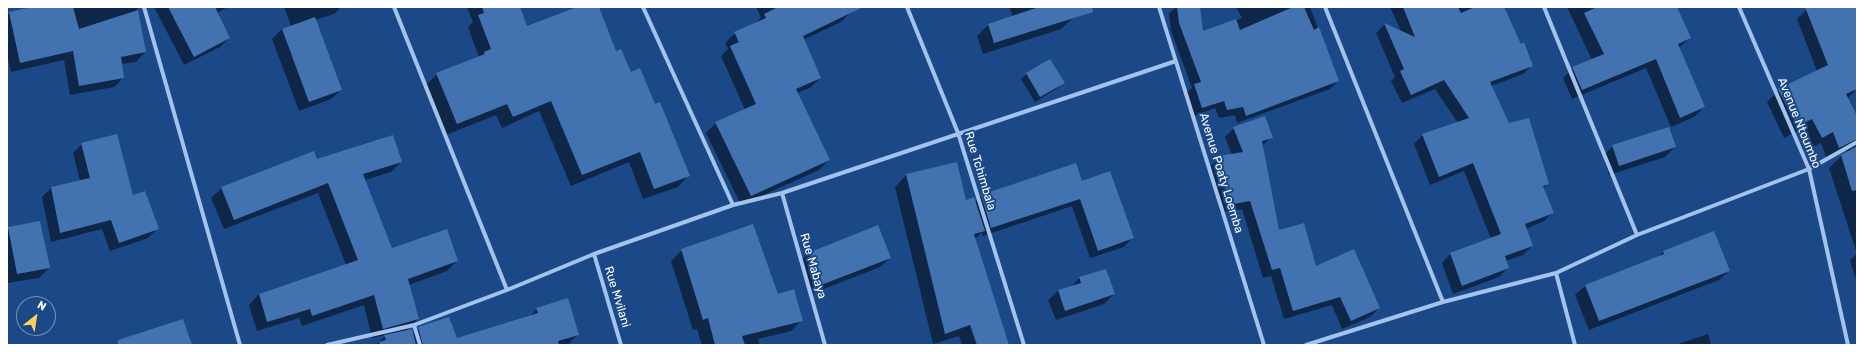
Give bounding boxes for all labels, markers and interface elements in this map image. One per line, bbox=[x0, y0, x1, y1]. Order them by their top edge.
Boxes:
street label: Avenue Ntoumbo bbox=[1774, 75, 1824, 171]
street label: Avenue Poaty Loemba bbox=[1196, 111, 1246, 235]
street label: Rue Tchimbala bbox=[961, 130, 999, 212]
street label: Rue Mabaya bbox=[797, 232, 829, 300]
street label: Rue Mvilani bbox=[601, 265, 633, 329]
north arrow bbox=[16, 296, 56, 336]
text: N bbox=[35, 298, 48, 314]

